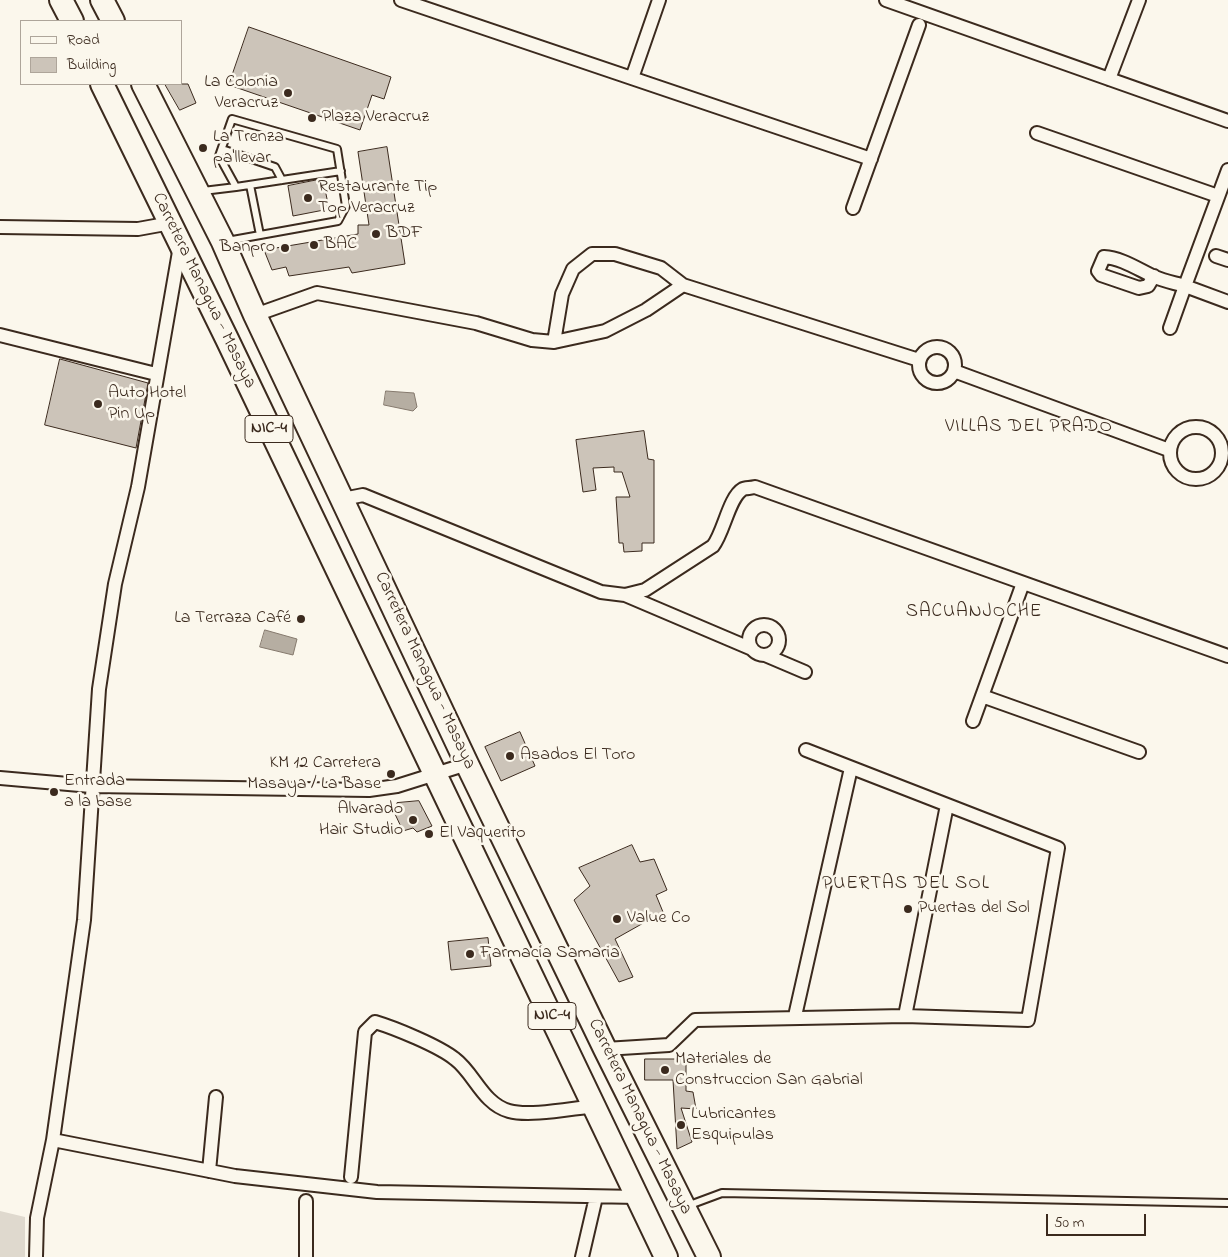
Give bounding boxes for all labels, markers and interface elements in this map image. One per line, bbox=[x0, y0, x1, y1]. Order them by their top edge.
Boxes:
legend bbox=[20, 20, 182, 85]
text: Road bbox=[67, 29, 100, 51]
text: Building bbox=[67, 54, 116, 76]
place label: La Colonia Veracruz bbox=[204, 72, 278, 115]
marker: La Colonia Veracruz bbox=[282, 87, 294, 99]
place label: Plaza Veracruz bbox=[322, 107, 429, 129]
marker: Plaza Veracruz bbox=[306, 112, 318, 124]
place label: La Trenza pa'llevar bbox=[213, 127, 284, 170]
marker: La Trenza pa'llevar bbox=[197, 142, 209, 154]
place label: Restaurante Tip Top Veracruz bbox=[318, 177, 437, 220]
street label: Carretera Managua - Masaya bbox=[146, 190, 260, 392]
marker: Restaurante Tip Top Veracruz bbox=[302, 192, 314, 204]
place label: BDF bbox=[386, 223, 423, 245]
marker: BDF bbox=[370, 228, 382, 240]
place label: BAC bbox=[324, 234, 357, 256]
place label: Banpro bbox=[220, 237, 275, 259]
marker: BAC bbox=[308, 239, 320, 251]
marker: Banpro bbox=[279, 242, 291, 254]
place label: Auto Hotel Pin Up bbox=[108, 383, 186, 426]
marker: Auto Hotel Pin Up bbox=[92, 398, 104, 410]
road number: NIC-4 bbox=[245, 416, 293, 442]
district label: VILLAS DEL PRADO bbox=[943, 417, 1115, 439]
street label: Carretera Managua - Masaya bbox=[369, 569, 479, 773]
district label: SACUANJOCHE bbox=[904, 602, 1044, 624]
place label: La Terraza Café bbox=[174, 608, 291, 630]
marker: La Terraza Café bbox=[295, 613, 307, 625]
place label: Asados El Toro bbox=[520, 745, 635, 767]
marker: Asados El Toro bbox=[504, 750, 516, 762]
place label: KM 12 Carretera Masaya / La Base bbox=[247, 753, 381, 796]
marker: KM 12 Carretera Masaya / La Base bbox=[385, 768, 397, 780]
place label: Entrada a la base bbox=[64, 771, 132, 814]
marker: Entrada a la base bbox=[48, 786, 60, 798]
place label: Alvarado Hair Studio bbox=[319, 799, 403, 842]
marker: Alvarado Hair Studio bbox=[407, 814, 419, 826]
place label: El Vaquerito bbox=[439, 823, 526, 845]
marker: El Vaquerito bbox=[423, 828, 435, 840]
district label: PUERTAS DEL SOL bbox=[820, 874, 992, 896]
place label: Puertas del Sol bbox=[918, 898, 1030, 920]
marker: Puertas del Sol bbox=[902, 903, 914, 915]
place label: Value Co bbox=[627, 908, 690, 930]
marker: Value Co bbox=[611, 913, 623, 925]
place label: Farmacia Samaria bbox=[480, 943, 620, 965]
marker: Farmacia Samaria bbox=[464, 948, 476, 960]
road number: NIC-4 bbox=[528, 1002, 576, 1030]
street label: Carretera Managua - Masaya bbox=[582, 1016, 696, 1218]
place label: Materiales de Construccion San Gabrial bbox=[675, 1049, 863, 1092]
marker: Materiales de Construccion San Gabrial bbox=[659, 1064, 671, 1076]
place label: Lubricantes Esquipulas bbox=[691, 1104, 776, 1146]
marker: Lubricantes Esquipulas bbox=[675, 1119, 687, 1131]
scale bar bbox=[1048, 1204, 1148, 1236]
text: 50 m bbox=[1054, 1212, 1084, 1234]

